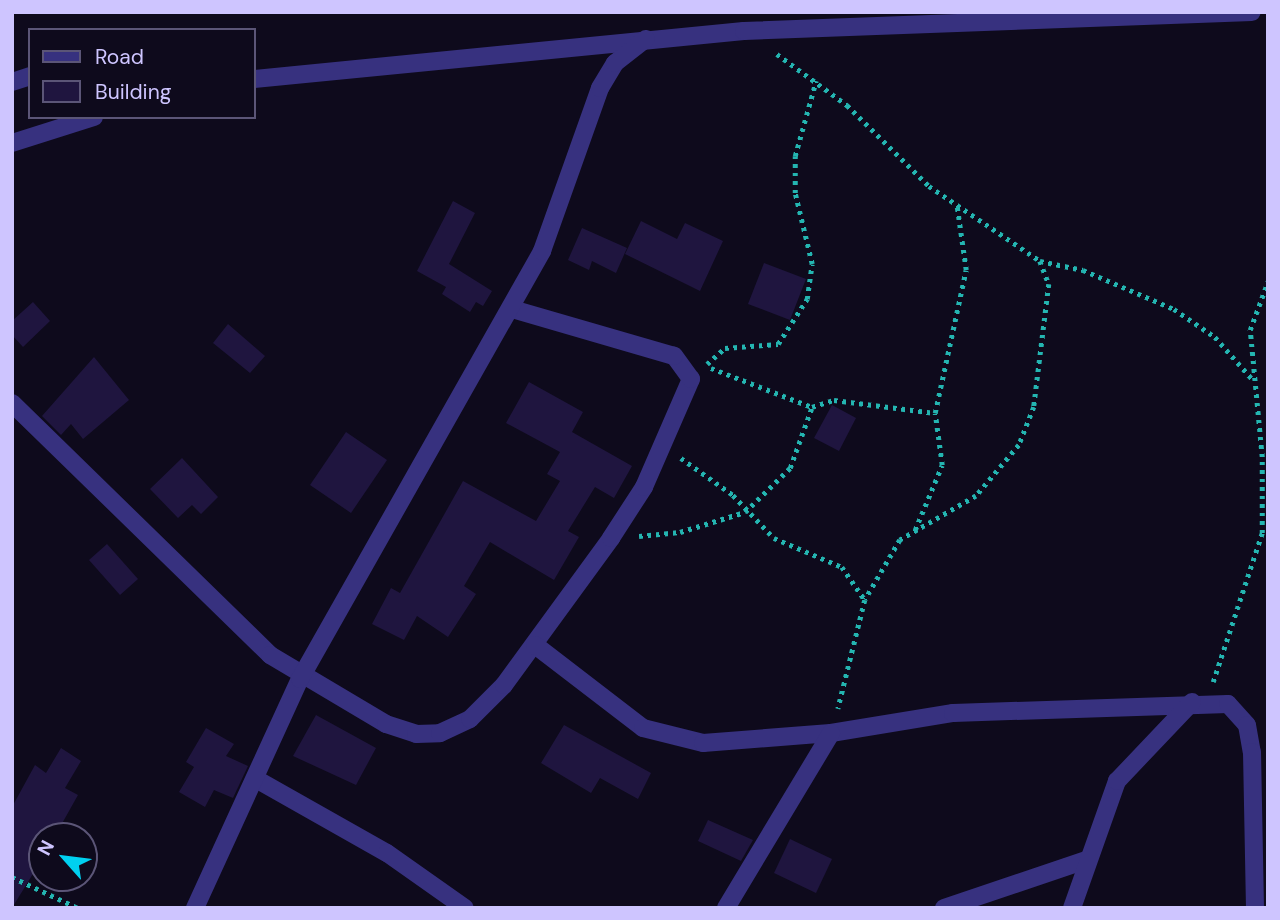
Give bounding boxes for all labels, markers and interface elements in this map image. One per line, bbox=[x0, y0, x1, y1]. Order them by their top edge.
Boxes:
legend bbox=[28, 28, 256, 119]
text: Road bbox=[95, 43, 144, 71]
text: Building bbox=[95, 78, 171, 106]
north arrow bbox=[28, 822, 98, 892]
text: N bbox=[31, 836, 60, 860]

